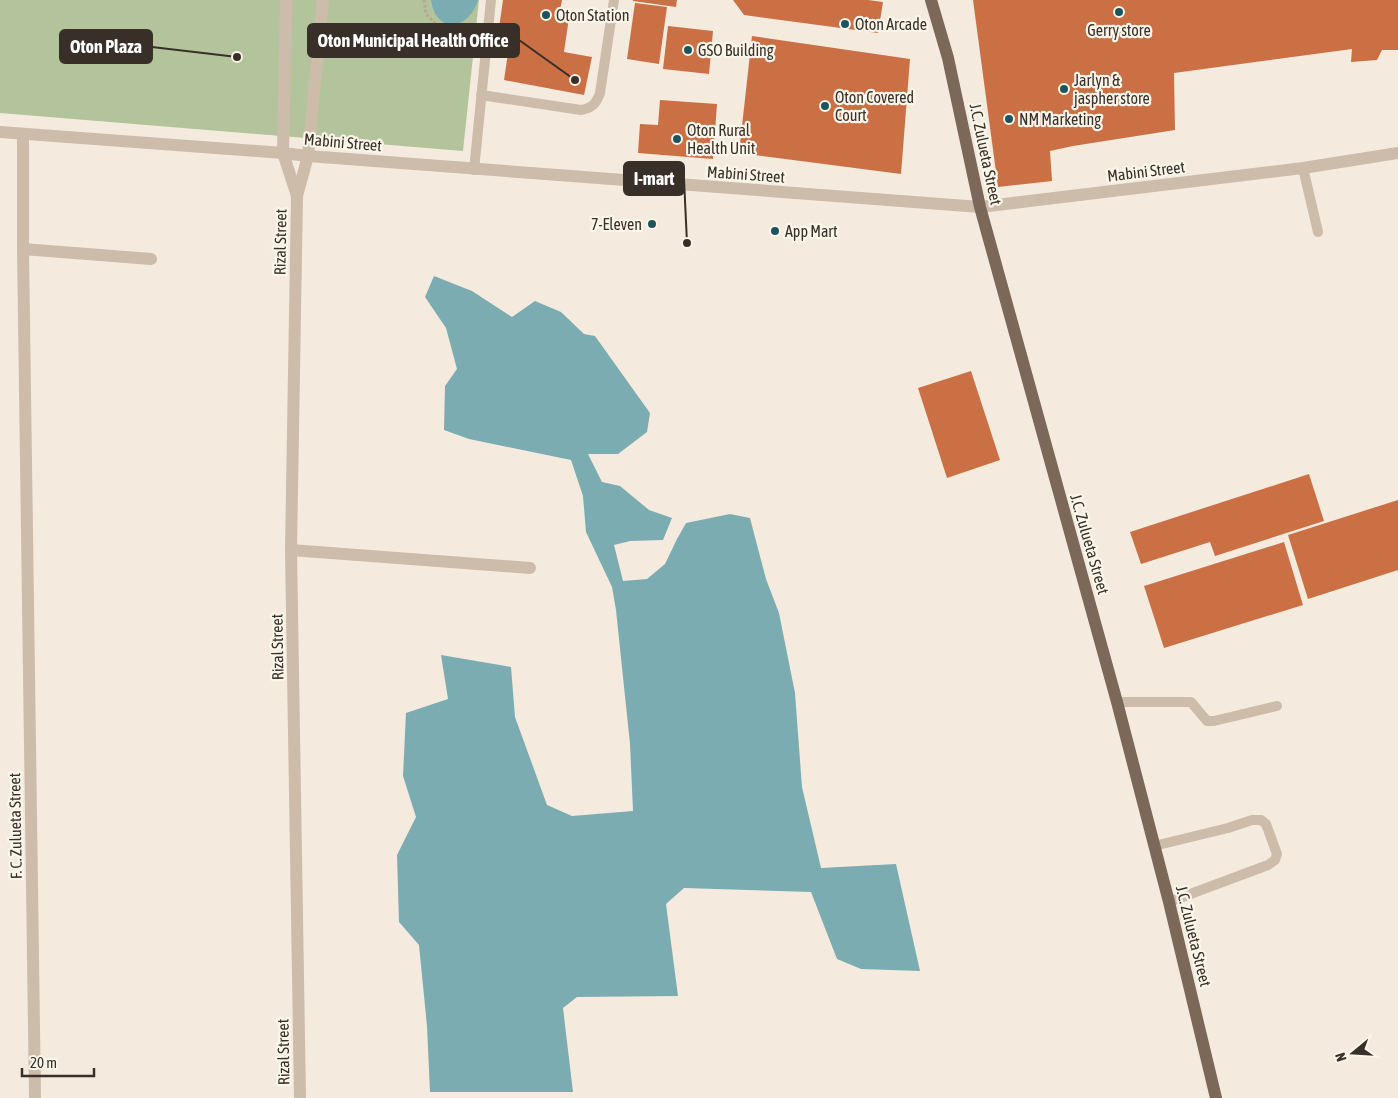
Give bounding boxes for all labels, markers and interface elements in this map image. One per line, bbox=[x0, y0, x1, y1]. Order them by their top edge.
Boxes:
place label: Oton Station bbox=[556, 6, 630, 24]
marker: Gerry store bbox=[1113, 6, 1125, 18]
marker: Oton Station bbox=[540, 9, 552, 21]
place label: Oton Arcade bbox=[855, 15, 927, 33]
marker: Oton Arcade bbox=[839, 18, 851, 30]
place label: Gerry store bbox=[1087, 21, 1151, 40]
callout: Oton Municipal Health Office bbox=[308, 24, 519, 57]
callout: Oton Plaza bbox=[60, 30, 152, 63]
text: Oton Municipal Health Office bbox=[317, 30, 509, 51]
text: Oton Plaza bbox=[70, 36, 142, 57]
place label: GSO Building bbox=[698, 41, 774, 60]
marker: GSO Building bbox=[682, 44, 694, 56]
place label: Jarlyn & jaspher store bbox=[1073, 71, 1150, 108]
marker: Jarlyn & jaspher store bbox=[1058, 83, 1070, 95]
place label: Oton Covered Court bbox=[835, 88, 914, 124]
marker: Oton Covered Court bbox=[819, 100, 831, 112]
street label: J.C. Zulueta Street bbox=[966, 102, 1006, 207]
place label: NM Marketing bbox=[1019, 110, 1101, 129]
marker: NM Marketing bbox=[1003, 113, 1015, 125]
place label: Oton Rural Health Unit bbox=[687, 121, 756, 157]
street label: Mabini Street bbox=[303, 130, 383, 154]
marker: Oton Rural Health Unit bbox=[671, 133, 683, 145]
street label: Mabini Street bbox=[1106, 157, 1186, 185]
callout: I-mart bbox=[624, 162, 684, 195]
street label: Mabini Street bbox=[706, 162, 786, 186]
text: I-mart bbox=[634, 168, 675, 189]
street label: Rizal Street bbox=[270, 208, 290, 275]
place label: 7-Eleven bbox=[591, 215, 642, 233]
marker: 7-Eleven bbox=[646, 218, 658, 230]
place label: App Mart bbox=[785, 222, 838, 241]
marker: App Mart bbox=[769, 225, 781, 237]
street label: J.C. Zulueta Street bbox=[1067, 492, 1113, 597]
street label: Rizal Street bbox=[267, 613, 287, 680]
street label: F. C. Zulueta Street bbox=[5, 772, 25, 879]
street label: J.C. Zulueta Street bbox=[1173, 884, 1215, 989]
street label: Rizal Street bbox=[273, 1018, 293, 1085]
north arrow bbox=[1328, 1028, 1378, 1078]
scale bar bbox=[22, 1046, 95, 1078]
text: N bbox=[1332, 1051, 1350, 1063]
text: 20 m bbox=[30, 1054, 57, 1071]

